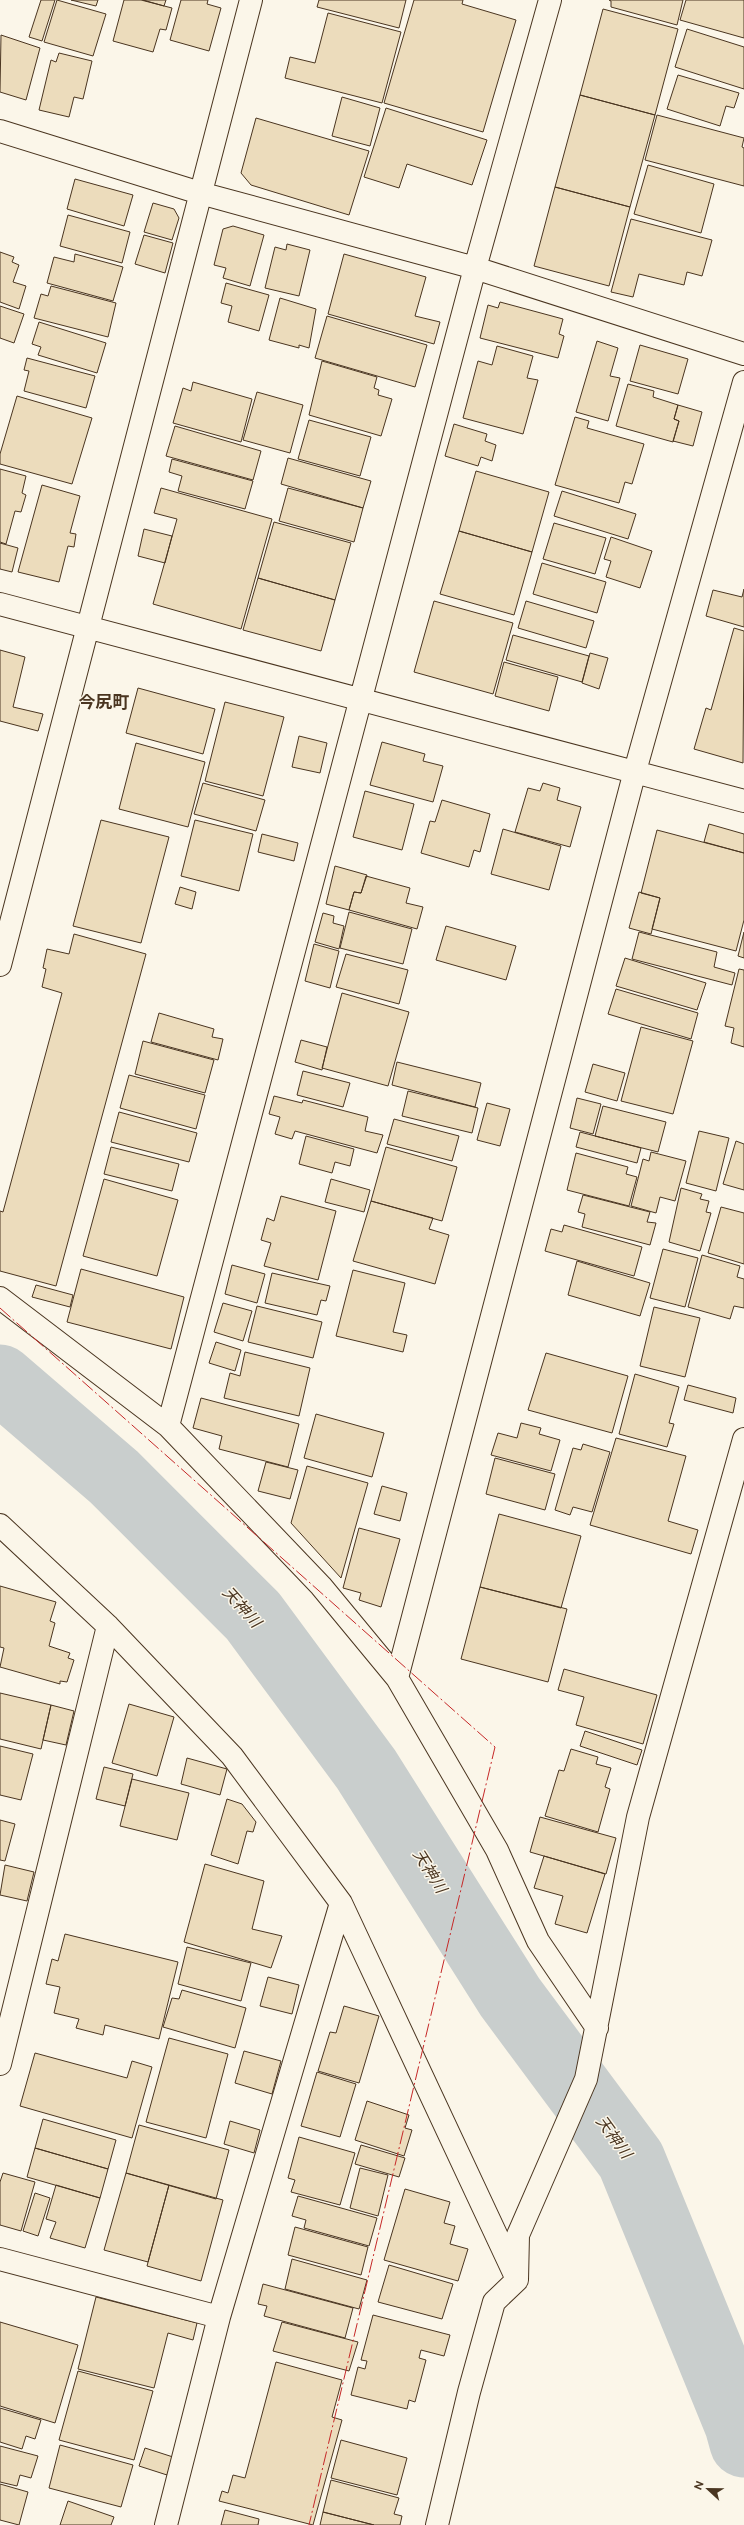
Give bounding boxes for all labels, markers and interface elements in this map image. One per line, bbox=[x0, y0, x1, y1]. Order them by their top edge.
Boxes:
district label: 今尻町 bbox=[79, 692, 130, 712]
water label: 天神川 bbox=[219, 1583, 266, 1633]
water label: 天神川 bbox=[409, 1846, 452, 1898]
water label: 天神川 bbox=[592, 2112, 637, 2164]
north arrow bbox=[688, 2469, 728, 2509]
text: N bbox=[692, 2479, 707, 2492]

